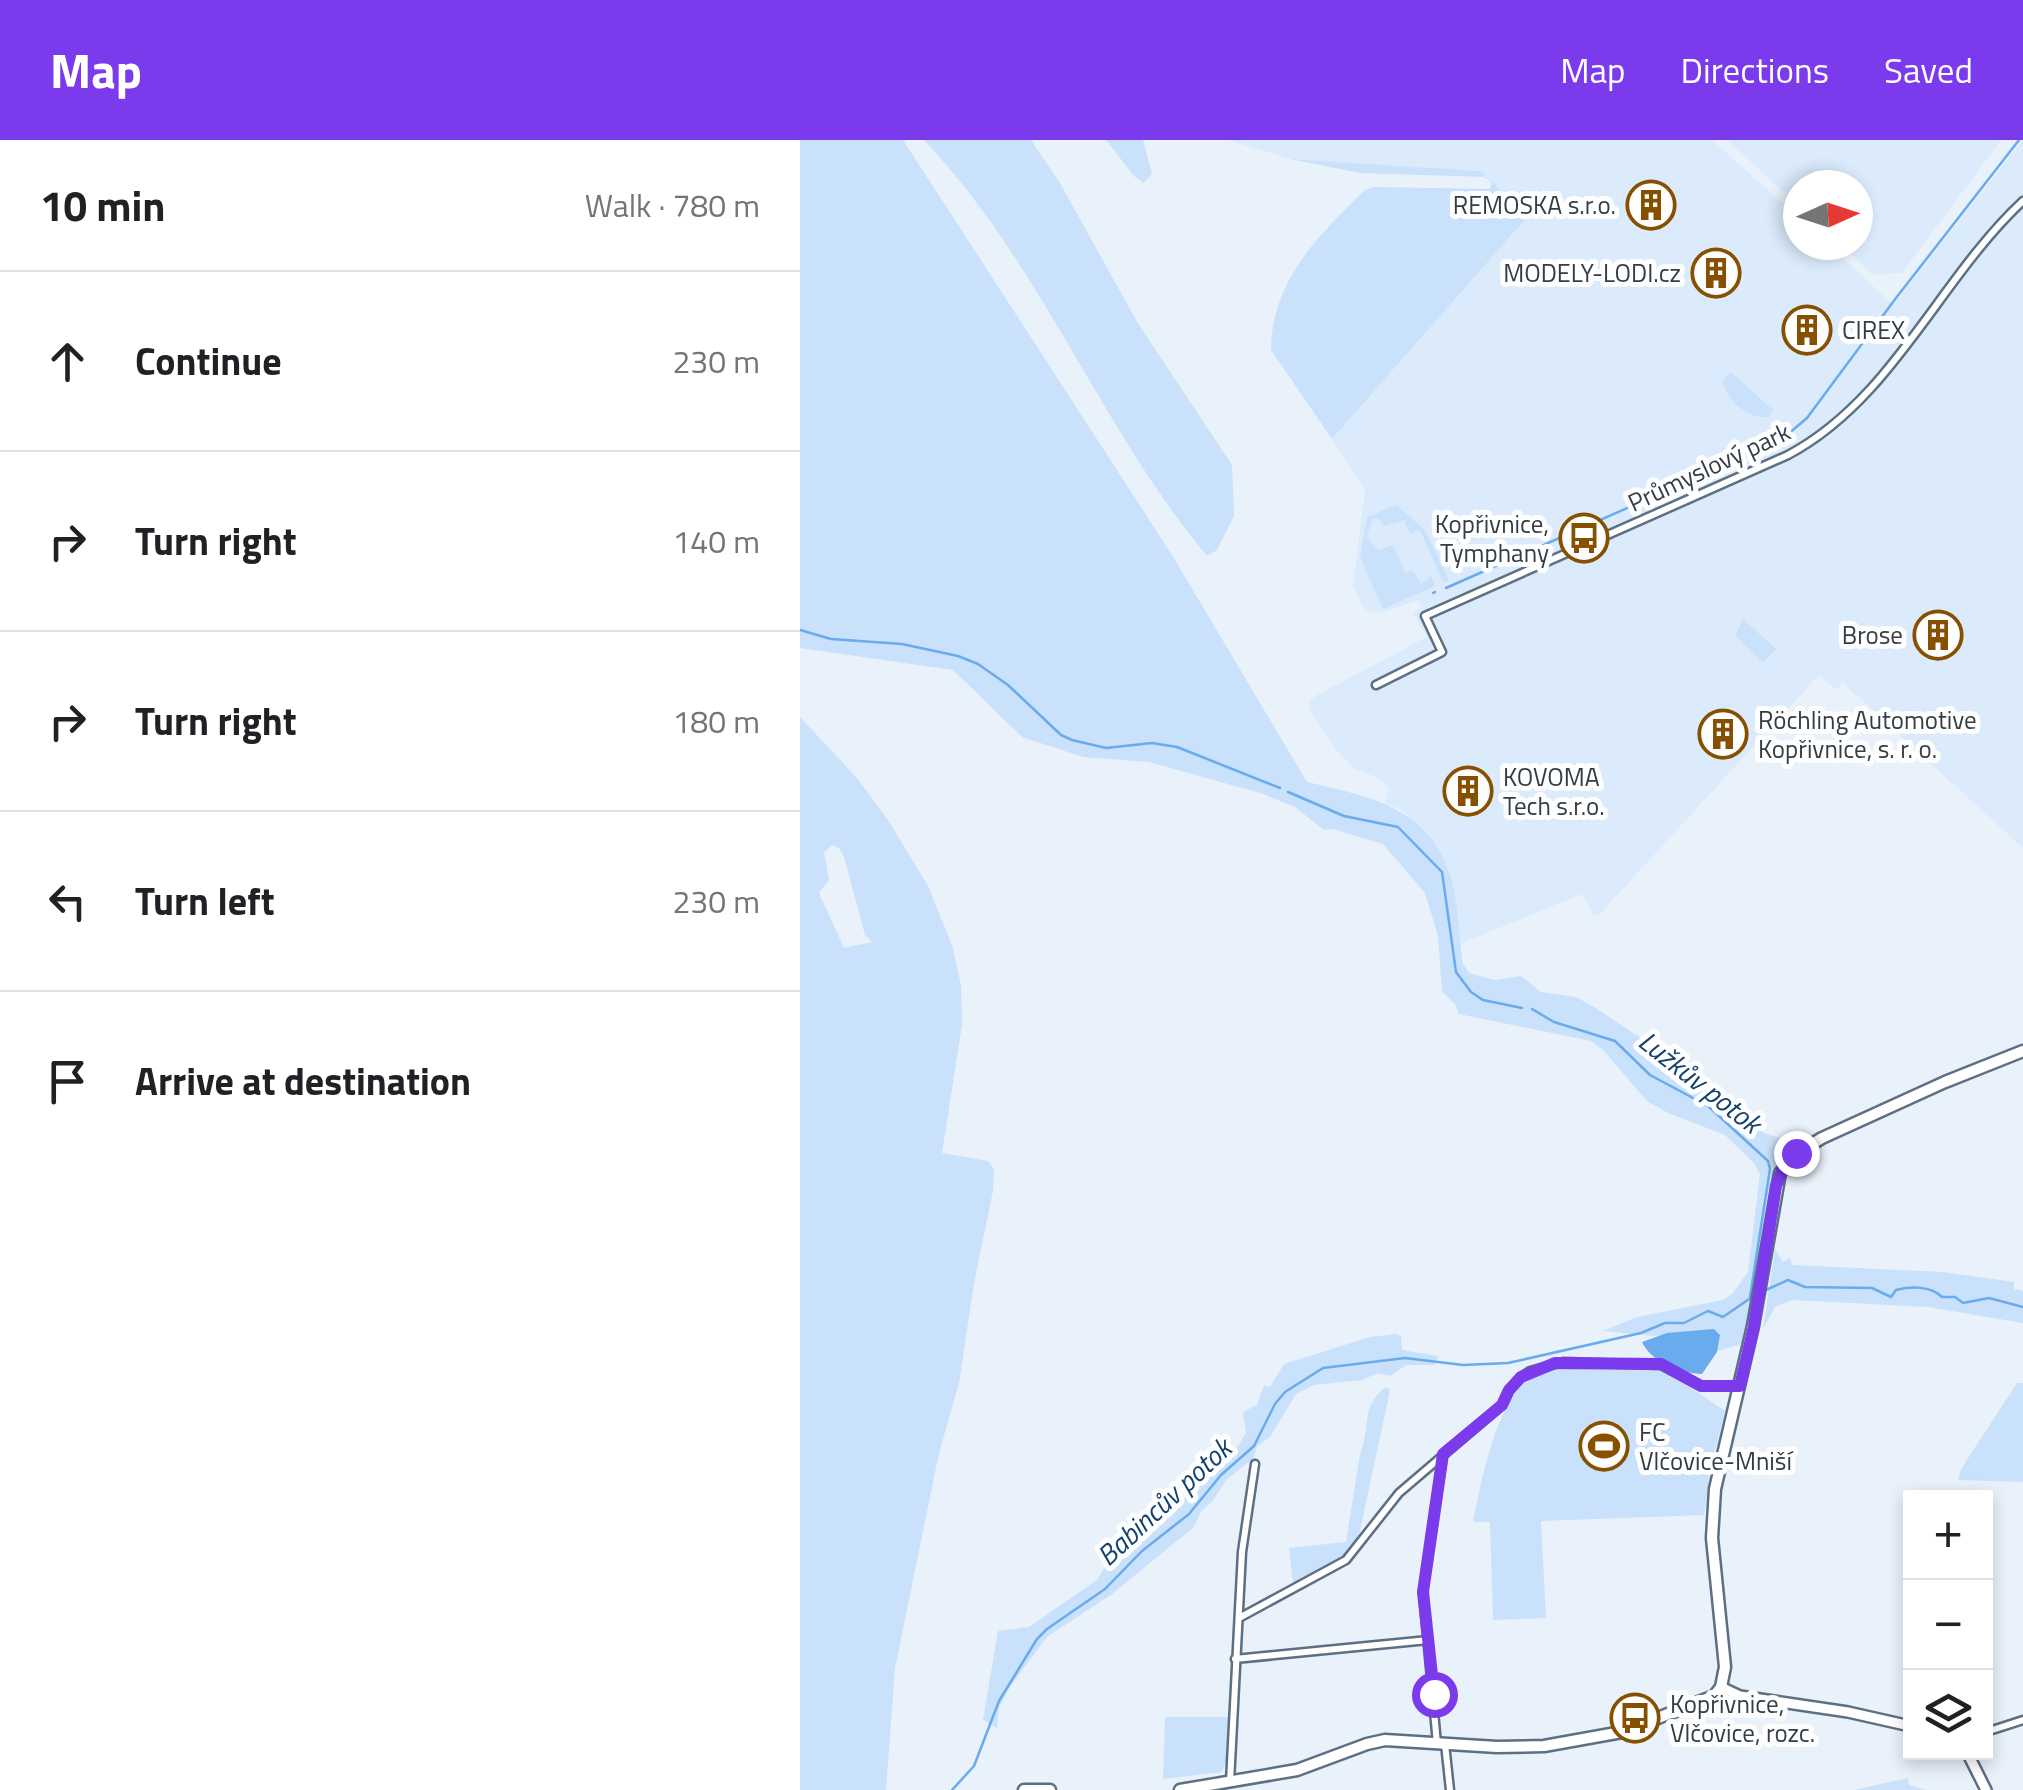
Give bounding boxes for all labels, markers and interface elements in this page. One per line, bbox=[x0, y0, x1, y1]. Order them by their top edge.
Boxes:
text: Map bbox=[50, 34, 142, 107]
text: Map bbox=[1560, 43, 1626, 97]
text: Directions bbox=[1681, 43, 1829, 97]
text: Saved bbox=[1884, 43, 1973, 97]
north arrow bbox=[1783, 170, 1873, 260]
text: 10 min bbox=[40, 173, 166, 237]
building icon: REMOSKA s.r.o. bbox=[1625, 179, 1677, 231]
text: Walk · 780 m bbox=[585, 181, 760, 229]
place label: REMOSKA s.r.o. bbox=[1453, 186, 1616, 224]
building icon: MODELY-LODI.cz bbox=[1690, 247, 1742, 299]
place label: MODELY-LODI.cz bbox=[1503, 254, 1681, 292]
building icon: CIREX bbox=[1781, 304, 1833, 356]
place label: CIREX bbox=[1842, 311, 1905, 349]
text: Continue bbox=[135, 332, 282, 390]
icon: ahead bbox=[40, 334, 95, 389]
text: 230 m bbox=[672, 337, 760, 385]
street label: Průmyslový park bbox=[1621, 413, 1797, 521]
place label: Kopřivnice, Tymphany bbox=[1435, 505, 1549, 572]
text: Turn right bbox=[135, 512, 297, 570]
bus stop icon: Kopřivnice, Tymphany bbox=[1558, 512, 1610, 564]
icon: right bbox=[40, 514, 95, 569]
text: 140 m bbox=[672, 517, 760, 565]
building icon: Brose bbox=[1912, 609, 1964, 661]
place label: Brose bbox=[1842, 616, 1903, 654]
text: Turn right bbox=[135, 692, 297, 750]
icon: right bbox=[40, 694, 95, 749]
text: 180 m bbox=[672, 697, 760, 745]
place label: Röchling Automotive Kopřivnice, s. r. o. bbox=[1758, 701, 1977, 768]
building icon: Röchling Automotive Kopřivnice, s. r. o. bbox=[1697, 708, 1749, 760]
place label: KOVOMA Tech s.r.o. bbox=[1503, 758, 1605, 825]
building icon: KOVOMA Tech s.r.o. bbox=[1442, 765, 1494, 817]
text: Turn left bbox=[135, 872, 275, 930]
icon: left bbox=[40, 874, 95, 929]
text: 230 m bbox=[672, 877, 760, 925]
water label: Lužkův potok bbox=[1630, 1020, 1774, 1146]
text: Arrive at destination bbox=[135, 1052, 471, 1110]
icon: arrive bbox=[40, 1054, 95, 1109]
route end bbox=[1774, 1131, 1820, 1177]
place label: FC Vlčovice-Mniší bbox=[1639, 1413, 1793, 1480]
sports icon: FC Vlčovice-Mniší bbox=[1578, 1420, 1630, 1472]
water label: Babincův potok bbox=[1087, 1425, 1243, 1576]
map controls bbox=[1903, 1490, 1993, 1760]
button: + bbox=[1903, 1490, 1993, 1580]
button: − bbox=[1903, 1580, 1993, 1670]
button: layers bbox=[1903, 1670, 1993, 1760]
route start bbox=[1412, 1672, 1458, 1718]
place label: Kopřivnice, Vlčovice, rozc. bbox=[1670, 1685, 1815, 1752]
bus stop icon: Kopřivnice, Vlčovice, rozc. bbox=[1609, 1692, 1661, 1744]

